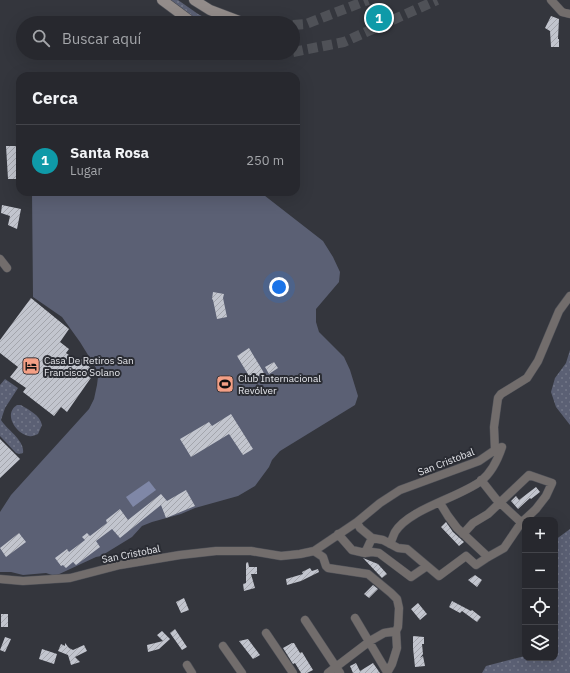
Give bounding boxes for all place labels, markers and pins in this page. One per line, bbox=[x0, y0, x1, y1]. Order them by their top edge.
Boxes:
pin: 1 bbox=[366, 3, 392, 33]
place label: Casa De Retiros San Francisco Solano bbox=[44, 354, 134, 379]
hotel icon: Casa De Retiros San Francisco Solano bbox=[21, 356, 41, 376]
place label: Club Internacional Revólver bbox=[238, 372, 321, 397]
sports icon: Club Internacional Revólver bbox=[215, 374, 235, 394]

